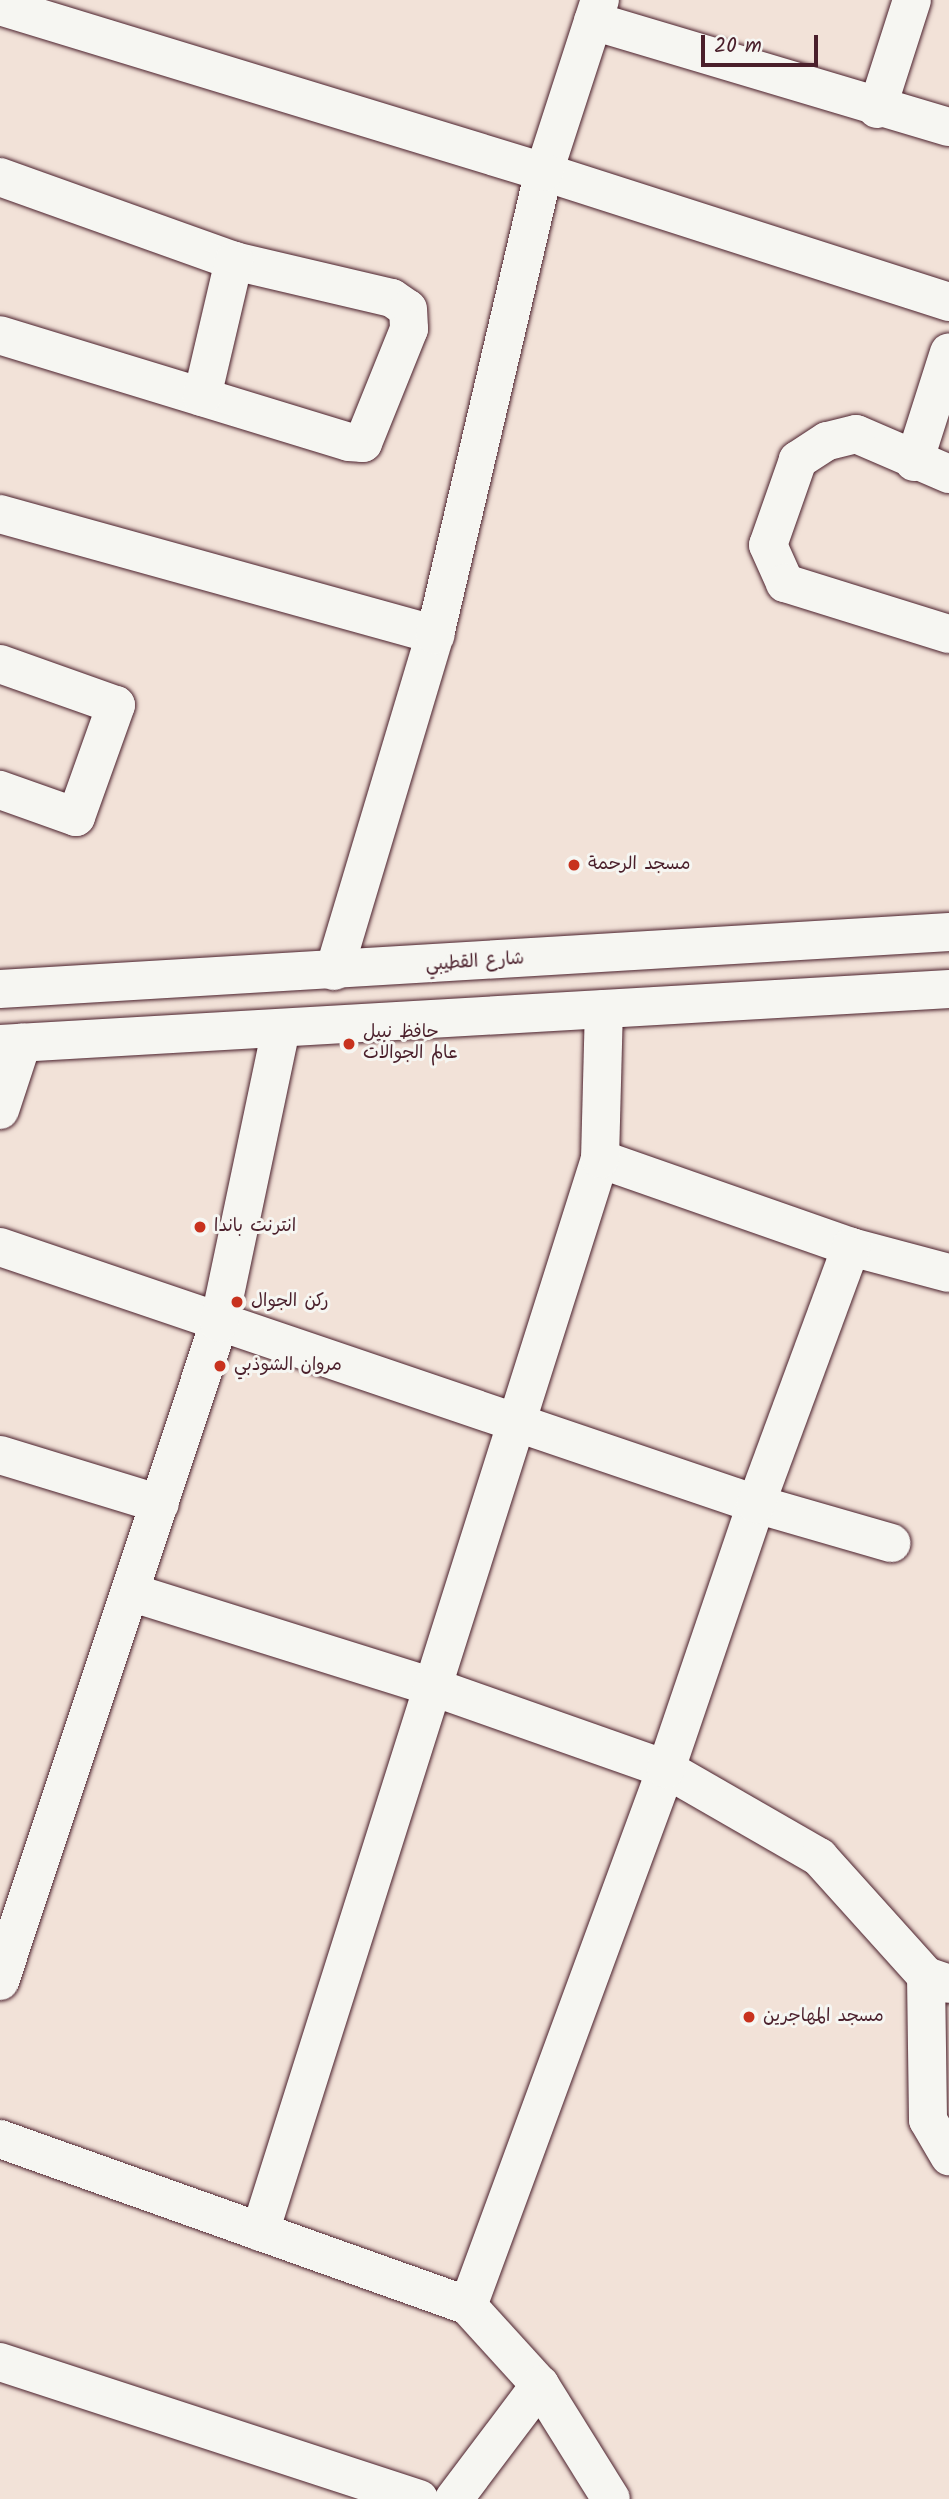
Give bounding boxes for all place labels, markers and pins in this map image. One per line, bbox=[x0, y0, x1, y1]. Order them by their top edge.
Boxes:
place label: مسجد الرحمة bbox=[588, 854, 690, 876]
marker: مسجد الرحمة bbox=[566, 857, 582, 873]
place label: حافظ نبيل عالم الجوالات bbox=[363, 1023, 458, 1066]
marker: حافظ نبيل عالم الجوالات bbox=[341, 1036, 357, 1052]
place label: انترنت باندا bbox=[214, 1216, 296, 1238]
marker: انترنت باندا bbox=[192, 1219, 208, 1235]
place label: ركن الجوال bbox=[251, 1291, 329, 1313]
marker: ركن الجوال bbox=[229, 1294, 245, 1310]
place label: مروان الشوذبي bbox=[234, 1355, 342, 1377]
marker: مروان الشوذبي bbox=[212, 1358, 228, 1374]
place label: مسجد المهاجرين bbox=[763, 2006, 884, 2028]
marker: مسجد المهاجرين bbox=[741, 2009, 757, 2025]

